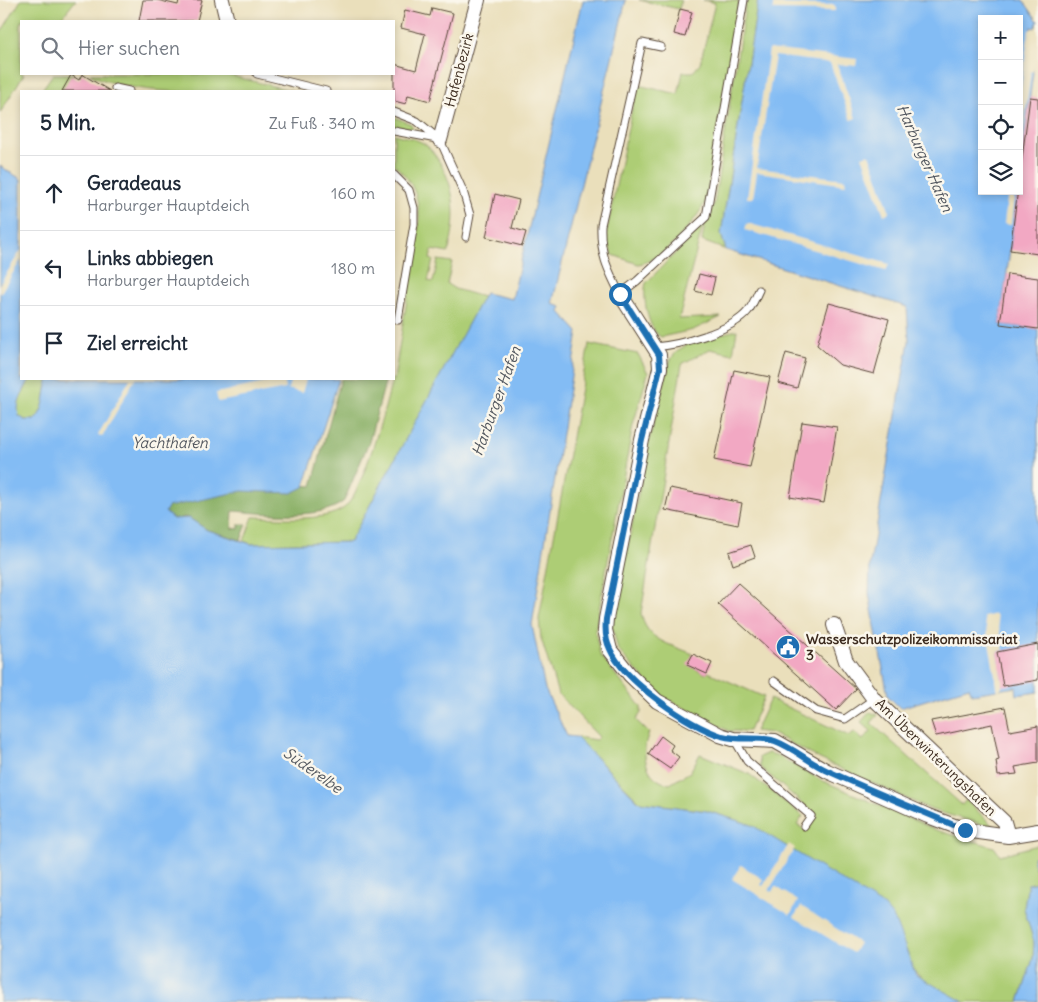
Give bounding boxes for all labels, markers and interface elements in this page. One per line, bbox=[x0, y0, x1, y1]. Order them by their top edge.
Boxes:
map controls bbox=[978, 15, 1023, 195]
button: + bbox=[978, 15, 1023, 60]
search box bbox=[20, 20, 395, 75]
street label: Hafenbezirk bbox=[440, 31, 478, 109]
icon: search bbox=[38, 34, 66, 62]
text: Hier suchen bbox=[78, 36, 180, 60]
button: − bbox=[978, 60, 1023, 105]
water label: Harburger Hafen bbox=[893, 102, 957, 215]
button: locate bbox=[978, 105, 1023, 150]
text: 5 Min. bbox=[40, 109, 95, 136]
text: Zu Fuß · 340 m bbox=[269, 113, 375, 133]
button: layers bbox=[978, 150, 1023, 195]
text: Geradeaus bbox=[87, 171, 181, 195]
icon: ahead bbox=[40, 179, 68, 207]
text: 160 m bbox=[331, 183, 375, 203]
text: Harburger Hauptdeich bbox=[87, 195, 250, 215]
text: Links abbiegen bbox=[87, 246, 214, 270]
icon: left bbox=[40, 254, 68, 282]
text: 180 m bbox=[331, 258, 375, 278]
text: Harburger Hauptdeich bbox=[87, 270, 250, 290]
route start bbox=[609, 283, 632, 306]
icon: arrive bbox=[40, 329, 68, 357]
text: Ziel erreicht bbox=[87, 331, 188, 355]
water label: Harburger Hafen bbox=[467, 343, 525, 458]
water label: Yachthafen bbox=[132, 433, 208, 452]
place label: Wasserschutzpolizeikommissariat 3 bbox=[806, 630, 1018, 664]
public building icon: Wasserschutzpolizeikommissariat 3 bbox=[775, 634, 801, 660]
street label: Am Überwinterungshafen bbox=[872, 694, 1000, 820]
water label: Süderelbe bbox=[280, 743, 347, 798]
route end bbox=[954, 819, 977, 842]

